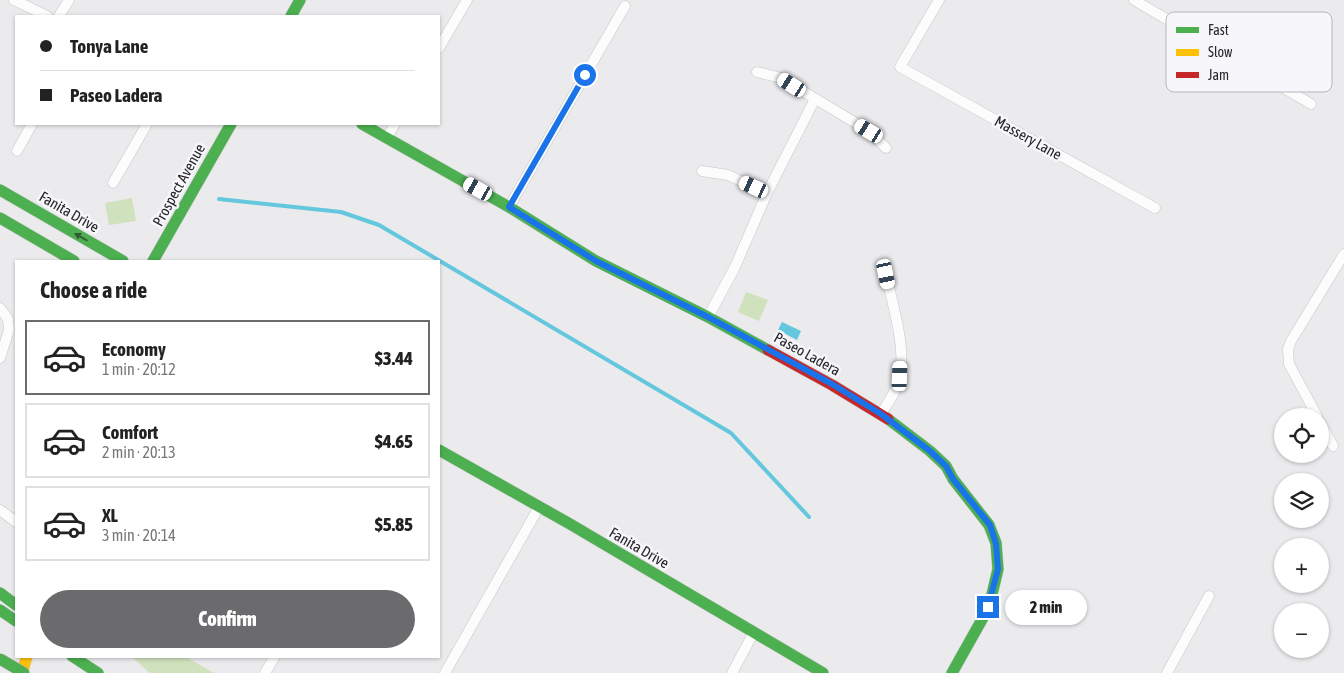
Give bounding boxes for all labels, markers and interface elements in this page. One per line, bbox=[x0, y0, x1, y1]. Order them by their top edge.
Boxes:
legend bbox=[1166, 12, 1332, 92]
text: Fast bbox=[1208, 22, 1229, 38]
text: Tonya Lane bbox=[70, 35, 148, 57]
text: Slow bbox=[1208, 44, 1233, 60]
route start bbox=[574, 64, 596, 86]
text: Jam bbox=[1208, 67, 1229, 83]
car bbox=[775, 71, 808, 99]
text: Paseo Ladera bbox=[70, 84, 162, 106]
street label: Massery Lane bbox=[992, 112, 1065, 163]
car bbox=[852, 117, 885, 145]
street label: Prospect Avenue bbox=[149, 141, 208, 229]
car bbox=[737, 174, 770, 200]
car bbox=[461, 175, 494, 203]
street label: Fanita Drive bbox=[36, 188, 102, 235]
one-way arrow bbox=[75, 232, 88, 241]
car bbox=[875, 258, 896, 290]
text: Choose a ride bbox=[40, 277, 147, 303]
street label: Paseo Ladera bbox=[771, 328, 843, 379]
icon: car bbox=[42, 335, 87, 380]
text: Economy bbox=[102, 338, 166, 360]
text: $3.44 bbox=[375, 347, 413, 369]
text: 1 min · 20:12 bbox=[102, 360, 176, 378]
car bbox=[891, 361, 908, 391]
map controls bbox=[1274, 408, 1329, 658]
button: locate bbox=[1274, 408, 1329, 463]
icon: car bbox=[42, 418, 87, 463]
text: Comfort bbox=[102, 421, 158, 443]
text: $4.65 bbox=[375, 430, 413, 452]
text: 2 min · 20:13 bbox=[102, 443, 176, 461]
button: layers bbox=[1274, 473, 1329, 528]
icon: car bbox=[42, 501, 87, 546]
text: XL bbox=[102, 504, 118, 526]
text: $5.85 bbox=[375, 513, 413, 535]
street label: Fanita Drive bbox=[606, 524, 672, 571]
text: 3 min · 20:14 bbox=[102, 526, 176, 544]
button: + bbox=[1274, 538, 1329, 593]
button: Confirm bbox=[40, 590, 415, 648]
callout: 2 min bbox=[1006, 590, 1088, 624]
route end bbox=[977, 596, 999, 618]
text: 2 min bbox=[1030, 598, 1062, 616]
button: − bbox=[1274, 603, 1329, 658]

